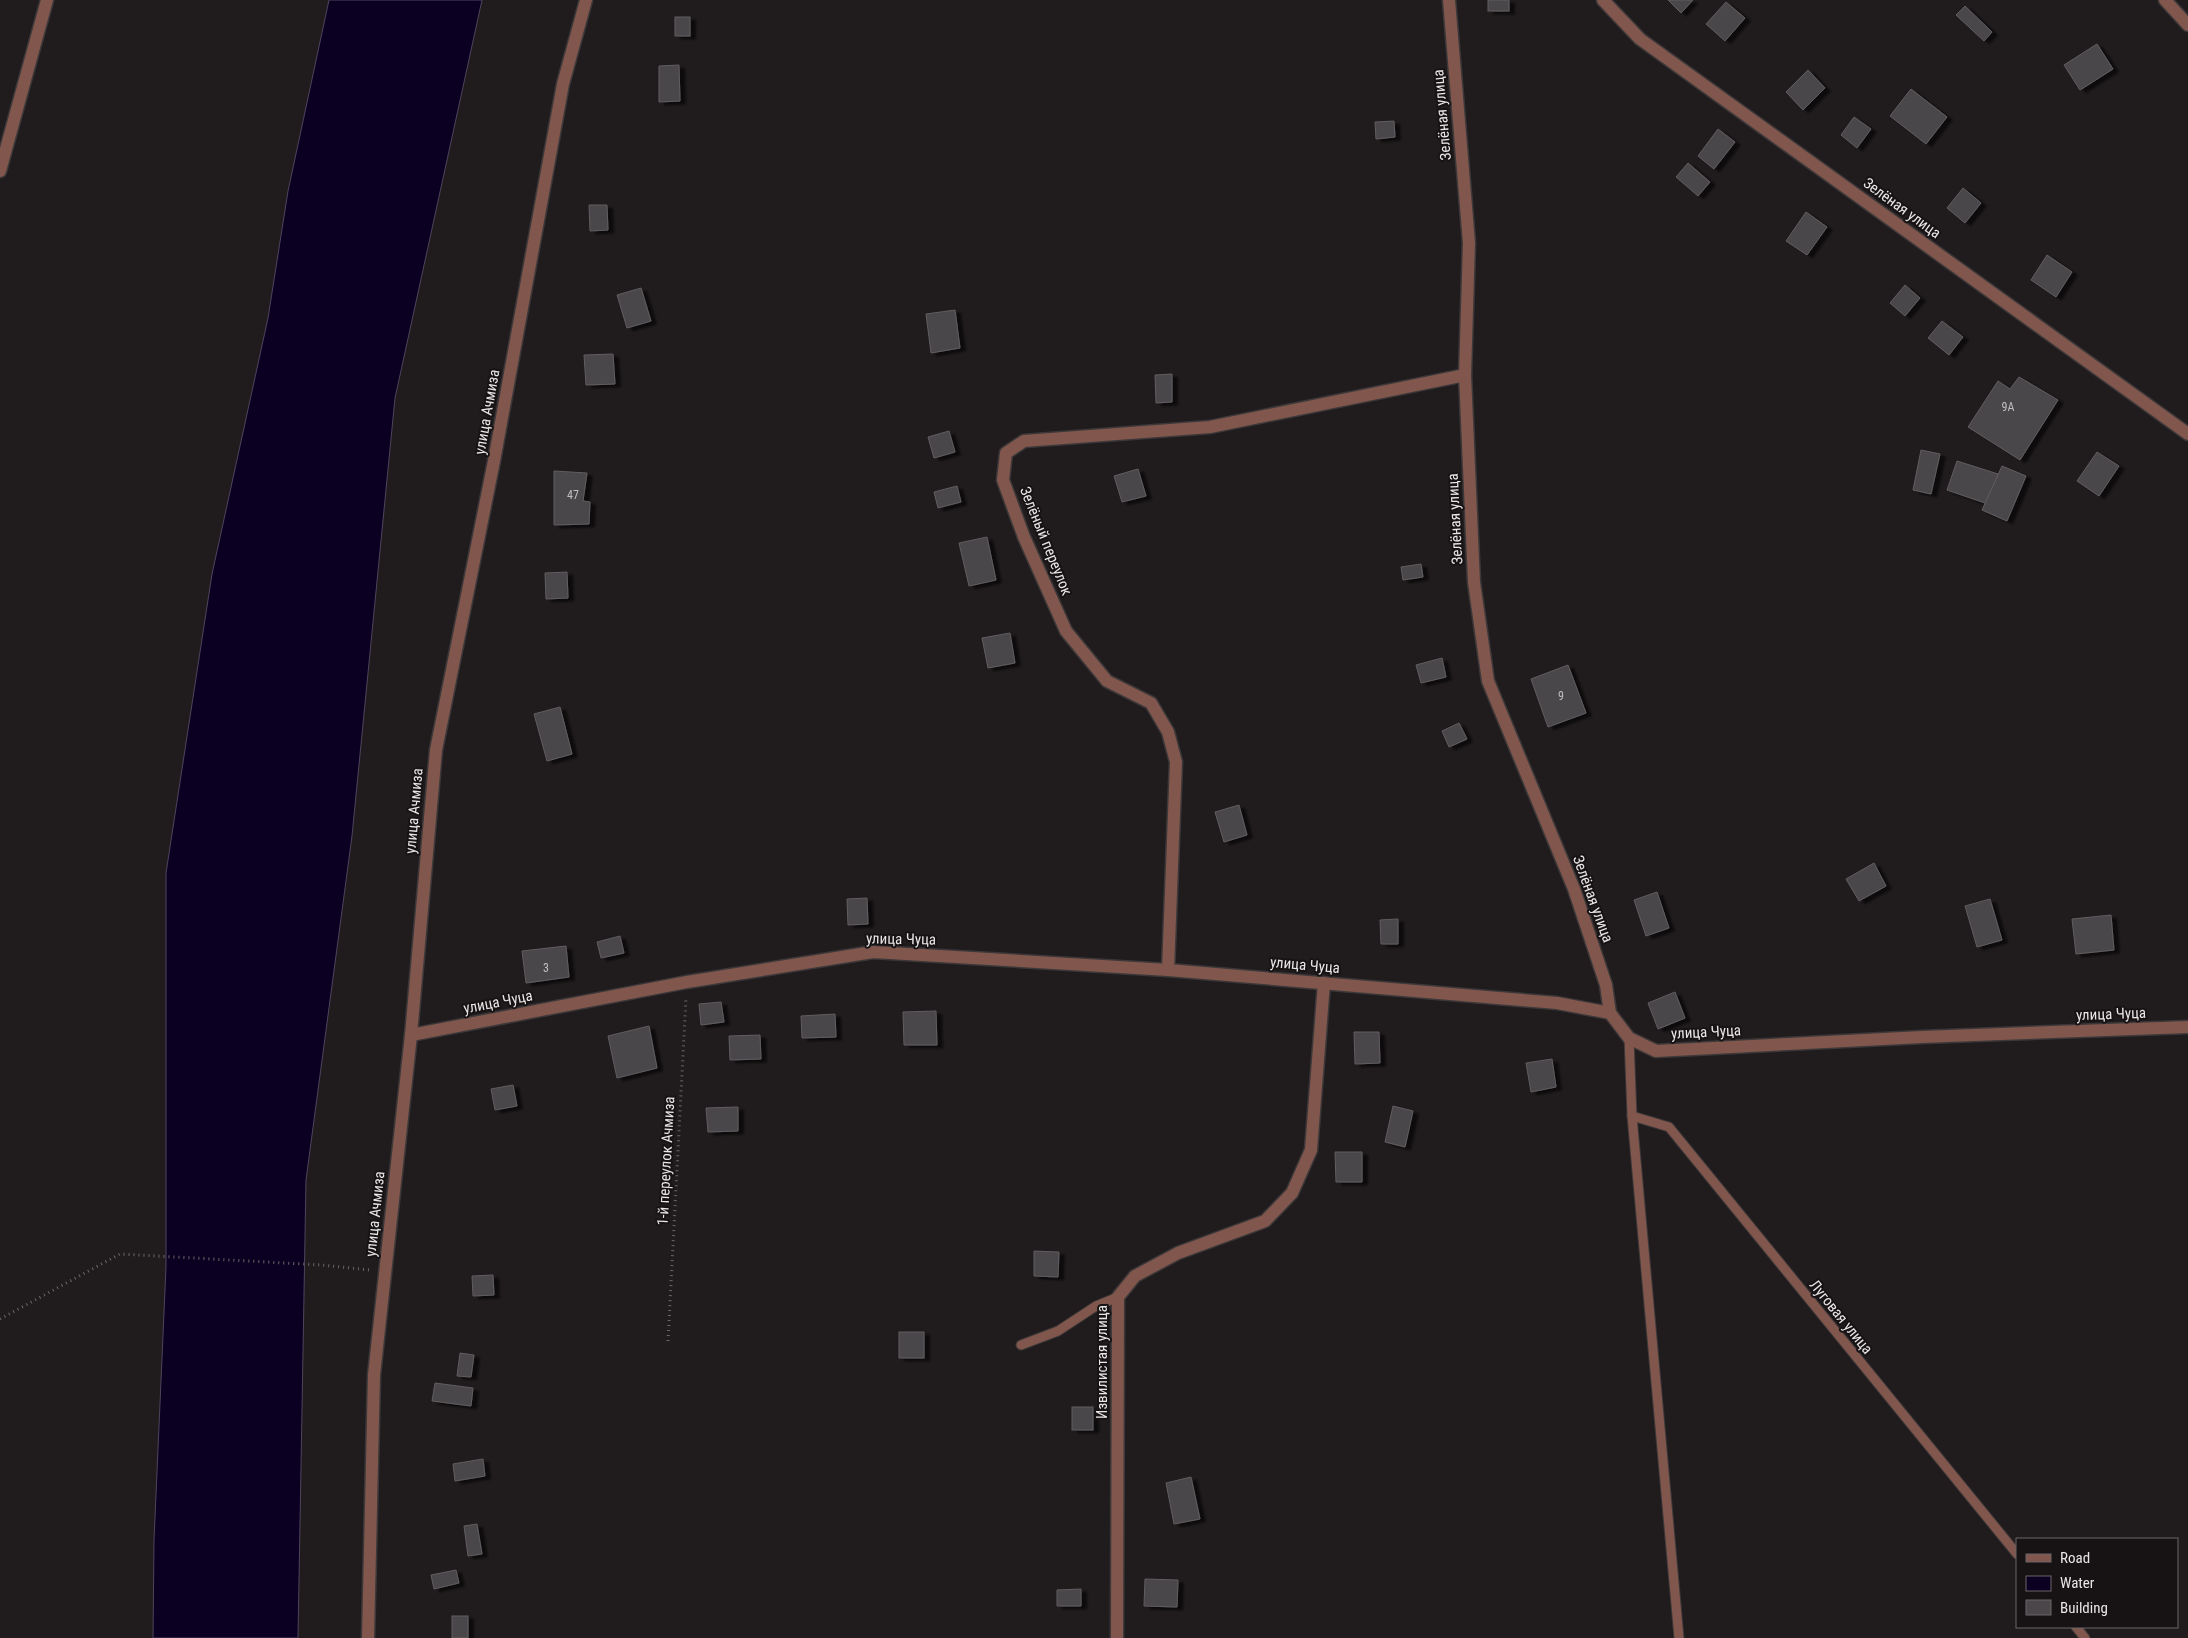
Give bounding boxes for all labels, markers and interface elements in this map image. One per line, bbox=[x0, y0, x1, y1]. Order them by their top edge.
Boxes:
street label: Зелёная улица bbox=[1429, 69, 1455, 161]
street label: Зелёная улица bbox=[1860, 174, 1944, 242]
street label: улица Ачмиза bbox=[471, 368, 503, 456]
house number: 9А bbox=[2002, 400, 2015, 414]
street label: Зелёная улица bbox=[1444, 473, 1466, 565]
street label: Зелёный переулок bbox=[1016, 484, 1076, 598]
house number: 47 bbox=[567, 488, 579, 502]
house number: 9 bbox=[1558, 689, 1564, 703]
street label: улица Ачмиза bbox=[401, 767, 427, 855]
street label: Зелёная улица bbox=[1569, 853, 1617, 945]
street label: улица Чуца bbox=[866, 929, 936, 949]
street label: улица Чуца bbox=[1269, 953, 1341, 977]
house number: 3 bbox=[543, 961, 549, 975]
street label: улица Чуца bbox=[462, 986, 534, 1018]
street label: улица Чуца bbox=[2076, 1004, 2146, 1024]
street label: улица Чуца bbox=[1671, 1021, 1741, 1043]
street label: 1-й переулок Ачмиза bbox=[654, 1096, 678, 1226]
street label: улица Ачмиза bbox=[362, 1170, 388, 1258]
street label: Луговая улица bbox=[1806, 1276, 1876, 1358]
street label: Извилистая улица bbox=[1093, 1305, 1111, 1419]
legend bbox=[2016, 1538, 2178, 1628]
text: Road bbox=[2060, 1549, 2090, 1567]
text: Water bbox=[2060, 1574, 2095, 1592]
text: Building bbox=[2060, 1599, 2108, 1617]

